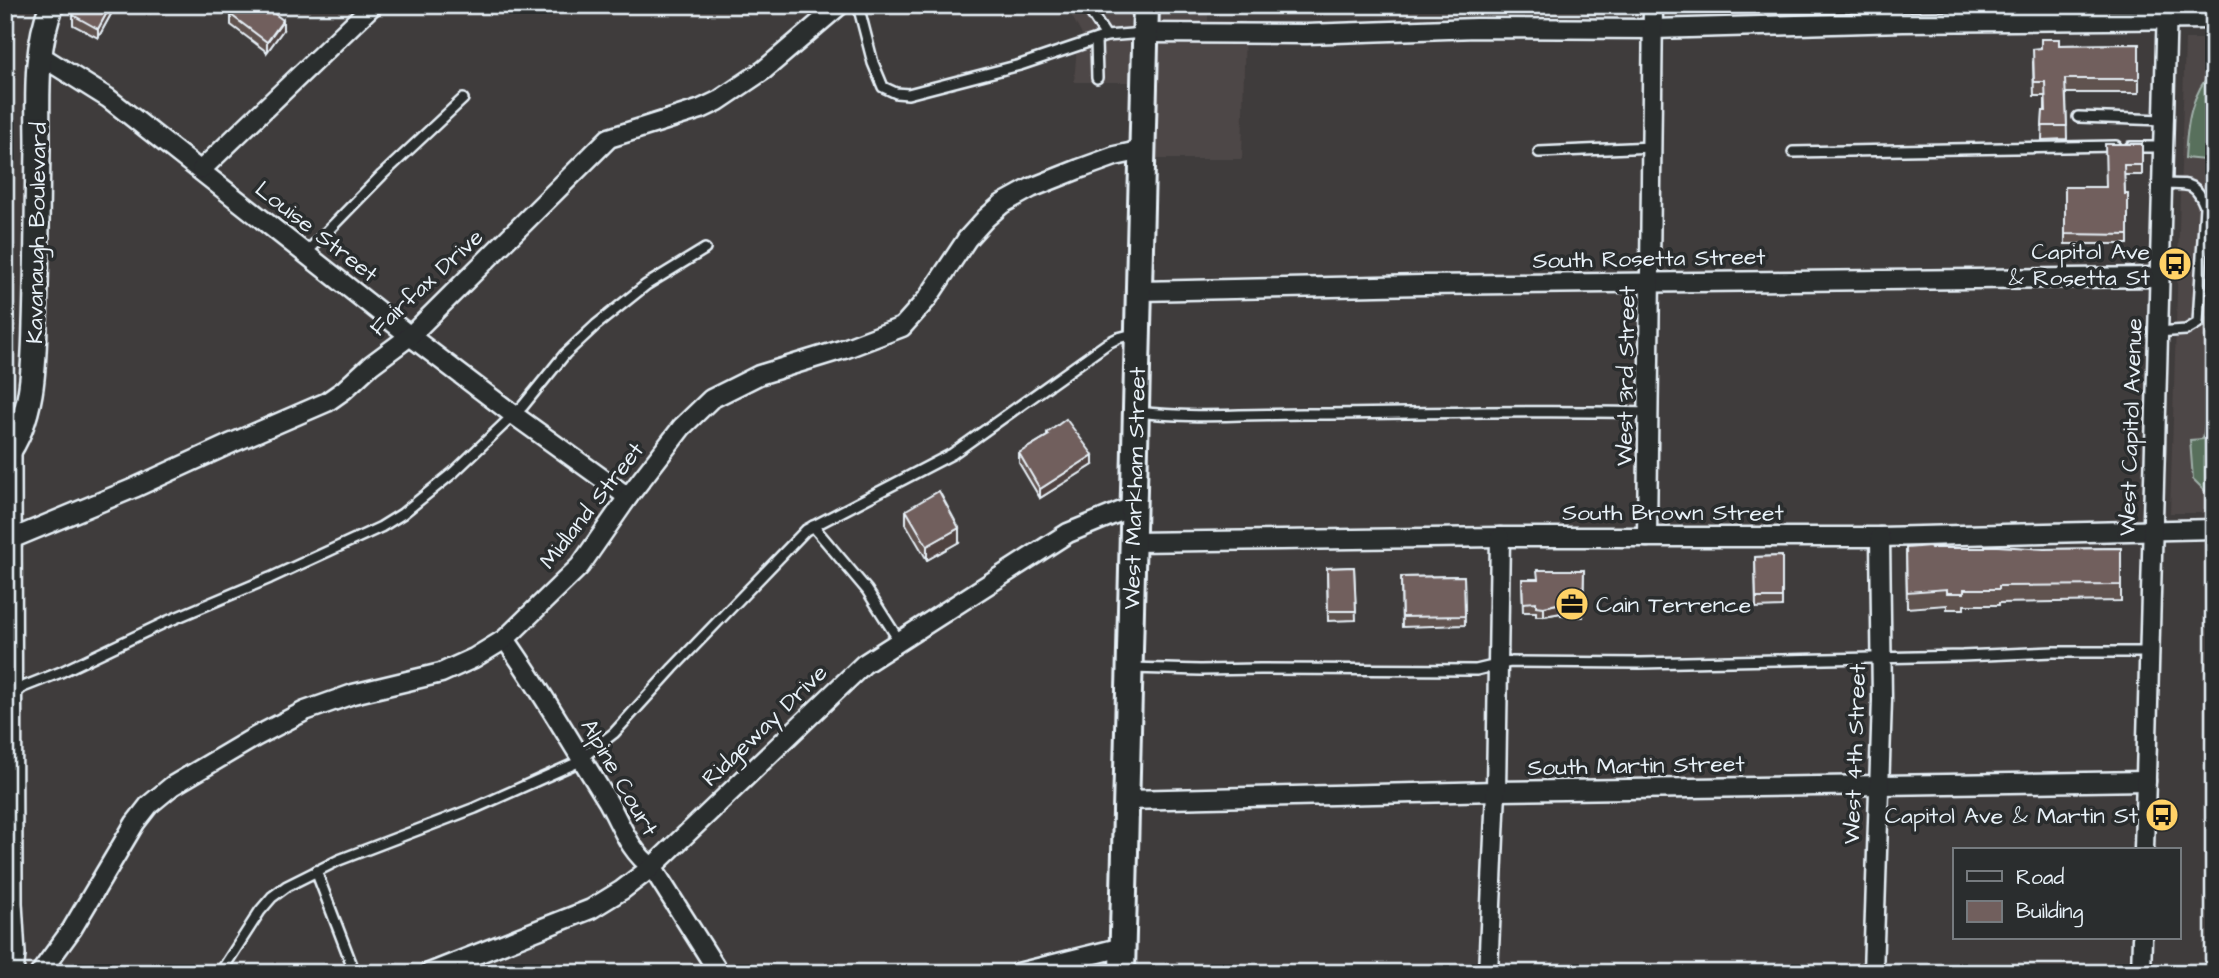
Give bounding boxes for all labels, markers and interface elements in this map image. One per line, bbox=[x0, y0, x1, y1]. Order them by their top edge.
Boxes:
street label: Kavanaugh Boulevard bbox=[19, 122, 56, 344]
street label: Louise Street bbox=[248, 174, 385, 290]
street label: Fairfax Drive bbox=[363, 222, 490, 344]
place label: Capitol Ave & Rosetta St bbox=[2008, 236, 2151, 294]
street label: South Rosetta Street bbox=[1532, 241, 1767, 277]
bus stop icon: Capitol Ave & Rosetta St bbox=[2156, 245, 2194, 283]
street label: West 3rd Street bbox=[1608, 285, 1644, 467]
street label: West Capitol Avenue bbox=[2111, 317, 2151, 537]
street label: West Markham Street bbox=[1116, 366, 1154, 610]
street label: Midland Street bbox=[532, 435, 652, 576]
street label: South Brown Street bbox=[1562, 497, 1784, 529]
office icon: Cain Terrence bbox=[1553, 585, 1591, 623]
place label: Cain Terrence bbox=[1596, 589, 1751, 621]
street label: Ridgeway Drive bbox=[695, 657, 835, 795]
street label: West 4th Street bbox=[1836, 663, 1874, 845]
street label: Alpine Court bbox=[573, 713, 666, 843]
street label: South Martin Street bbox=[1527, 748, 1746, 784]
bus stop icon: Capitol Ave & Martin St bbox=[2143, 796, 2181, 834]
place label: Capitol Ave & Martin St bbox=[1885, 800, 2139, 832]
legend bbox=[1953, 848, 2180, 940]
text: Road bbox=[2016, 863, 2064, 892]
text: Building bbox=[2016, 897, 2084, 928]

